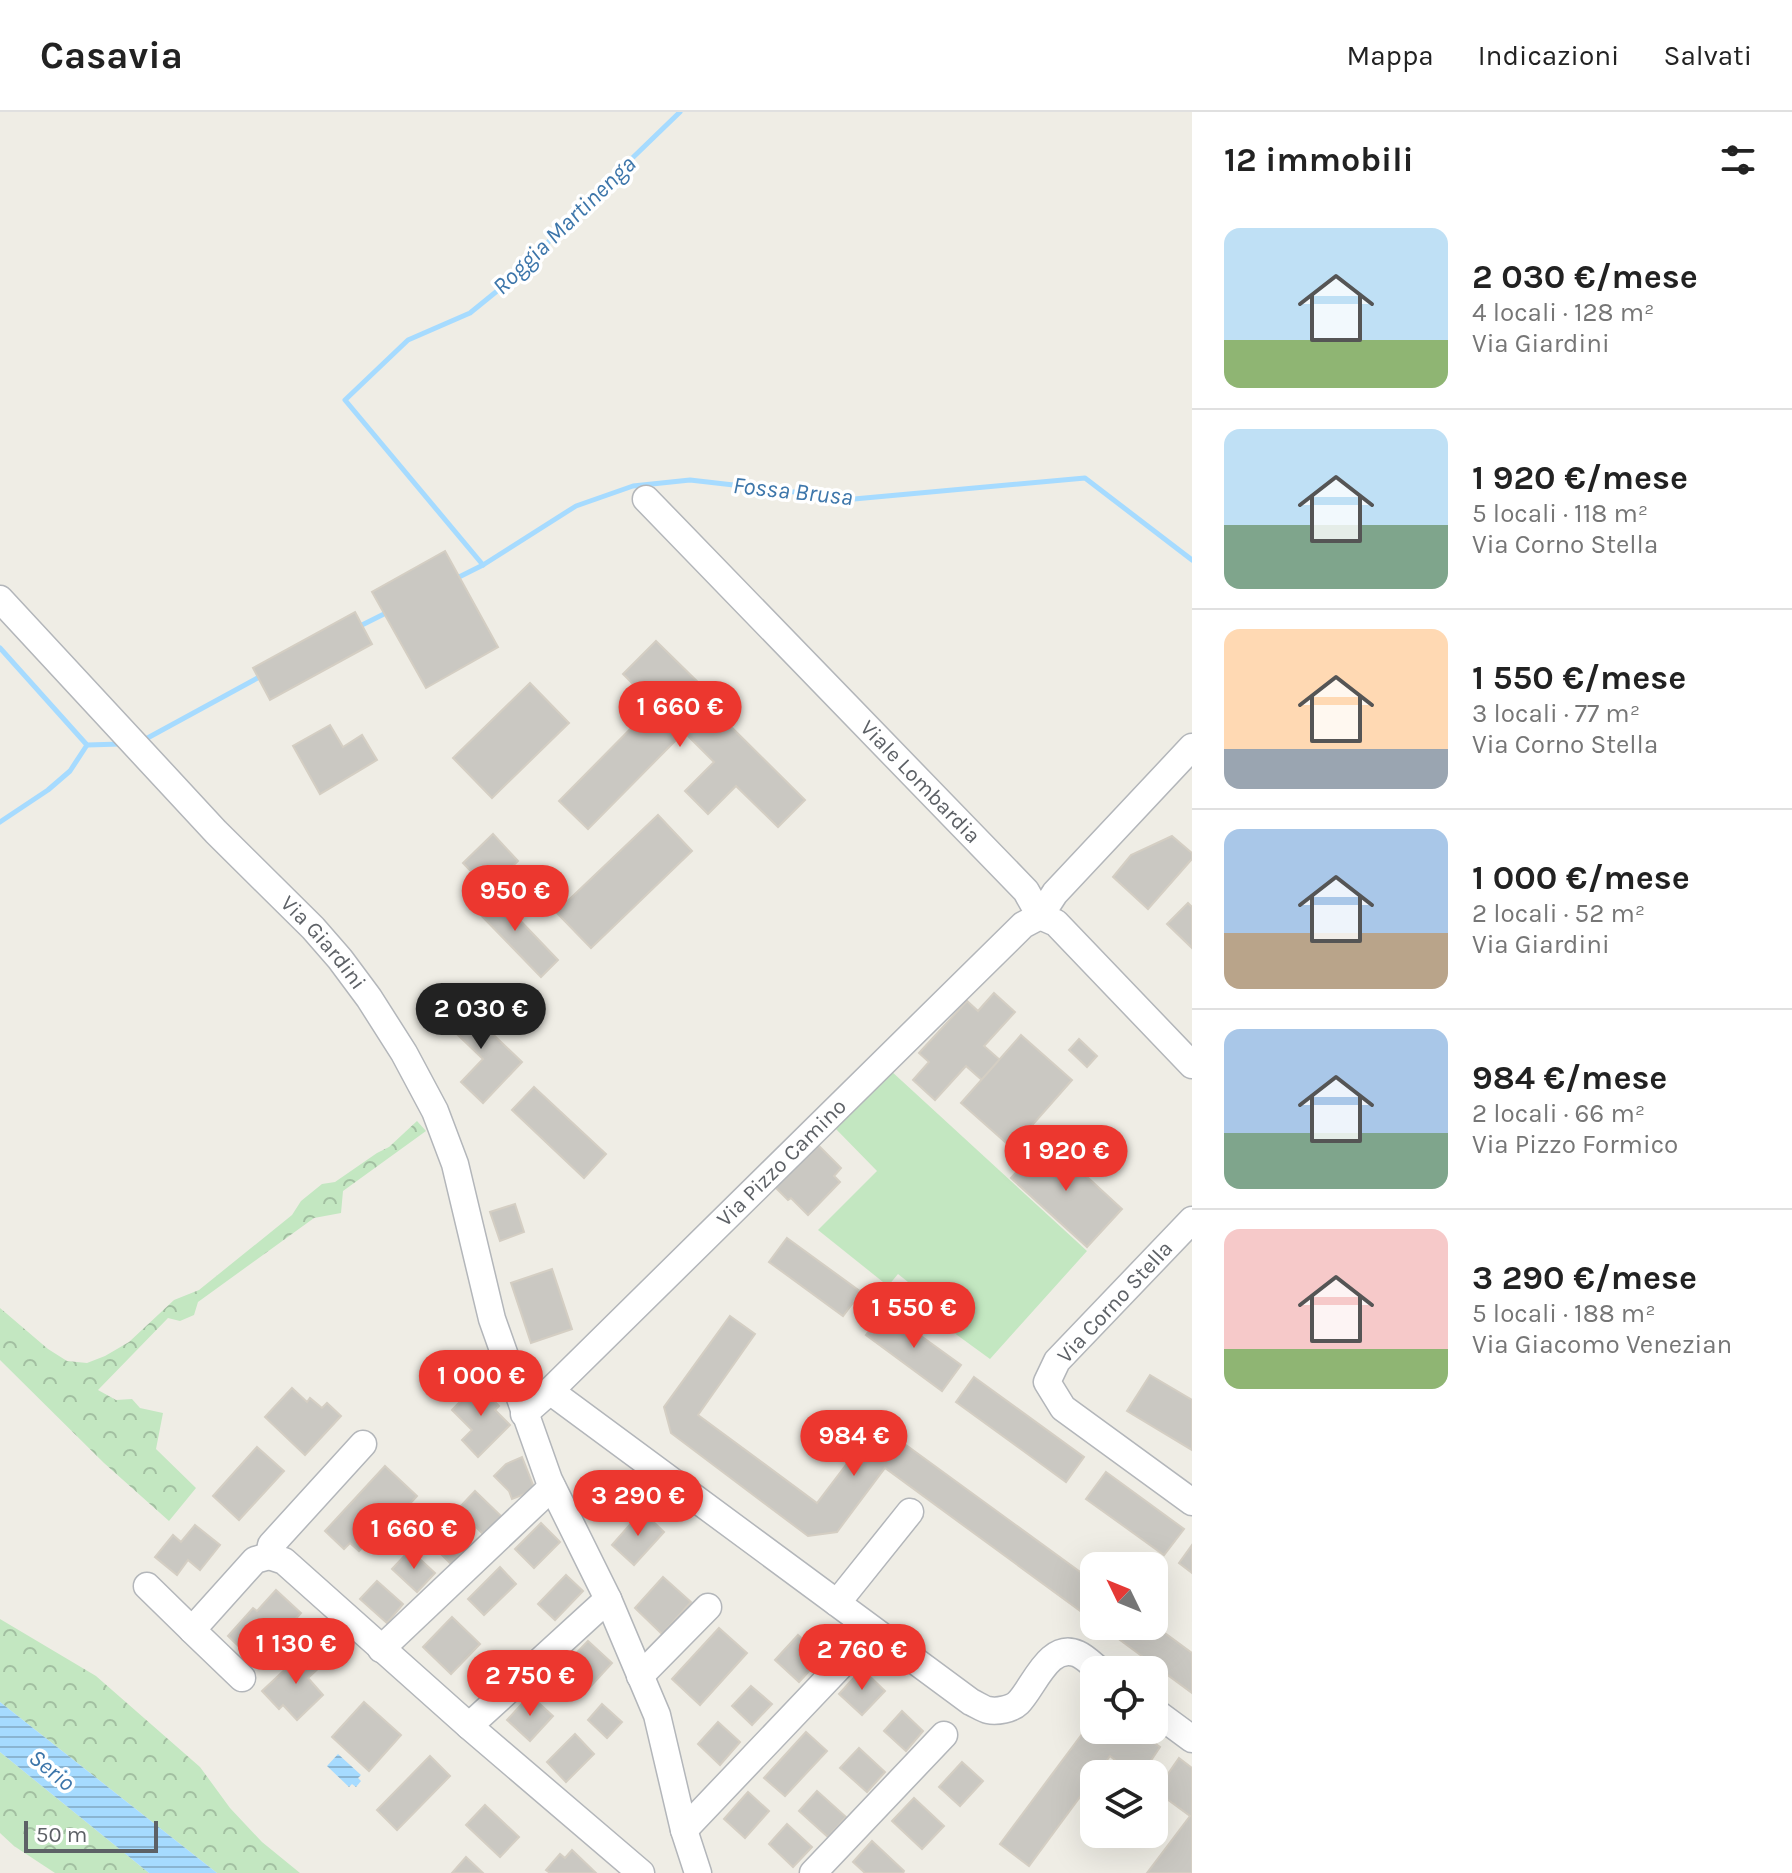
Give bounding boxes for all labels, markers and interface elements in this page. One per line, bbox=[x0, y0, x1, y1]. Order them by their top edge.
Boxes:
text: Casavia bbox=[40, 33, 183, 78]
text: Mappa bbox=[1346, 39, 1434, 72]
text: Indicazioni bbox=[1478, 39, 1619, 72]
text: Salvati bbox=[1663, 39, 1752, 72]
icon: filters bbox=[1716, 138, 1760, 182]
text: 12 immobili bbox=[1224, 140, 1414, 180]
water label: Roggia Martinenga bbox=[487, 150, 641, 300]
text: 2 030 €/mese bbox=[1472, 257, 1698, 297]
icon: home bbox=[1288, 260, 1384, 356]
text: 4 locali · 128 m² bbox=[1472, 297, 1655, 328]
text: Via Giardini bbox=[1472, 328, 1610, 359]
text: 1 920 €/mese bbox=[1472, 458, 1688, 498]
icon: home bbox=[1288, 461, 1384, 557]
water label: Fossa Brusa bbox=[732, 471, 854, 511]
text: 5 locali · 118 m² bbox=[1472, 498, 1648, 529]
text: Via Corno Stella bbox=[1472, 529, 1658, 560]
text: 1 550 €/mese bbox=[1472, 658, 1686, 698]
icon: home bbox=[1288, 661, 1384, 757]
pin: 1 660 € bbox=[606, 681, 754, 749]
text: 1 660 € bbox=[637, 691, 723, 722]
text: 3 locali · 77 m² bbox=[1472, 698, 1640, 729]
street label: Viale Lombardia bbox=[855, 715, 986, 849]
text: Via Corno Stella bbox=[1472, 729, 1658, 760]
text: 1 000 €/mese bbox=[1472, 858, 1690, 898]
icon: home bbox=[1288, 861, 1384, 957]
pin: 950 € bbox=[459, 865, 571, 933]
text: 950 € bbox=[480, 875, 550, 906]
street label: Via Giardini bbox=[275, 890, 371, 995]
text: 2 locali · 52 m² bbox=[1472, 898, 1645, 929]
text: Via Giardini bbox=[1472, 929, 1610, 960]
pin: 2 030 € bbox=[407, 983, 555, 1051]
text: 2 030 € bbox=[434, 993, 528, 1024]
text: 984 €/mese bbox=[1472, 1058, 1667, 1098]
icon: home bbox=[1288, 1061, 1384, 1157]
street label: Via Pizzo Camino bbox=[712, 1093, 852, 1232]
text: 2 locali · 66 m² bbox=[1472, 1098, 1645, 1129]
pin: 1 920 € bbox=[992, 1125, 1140, 1193]
text: Via Pizzo Formico bbox=[1472, 1129, 1678, 1160]
text: 1 920 € bbox=[1023, 1135, 1109, 1166]
street label: Via Corno Stella bbox=[1052, 1236, 1178, 1368]
text: 3 290 €/mese bbox=[1472, 1258, 1697, 1298]
icon: home bbox=[1288, 1261, 1384, 1357]
pin: 1 550 € bbox=[840, 1282, 988, 1350]
text: 1 550 € bbox=[871, 1292, 957, 1323]
text: 5 locali · 188 m² bbox=[1472, 1298, 1656, 1329]
text: Via Giacomo Venezian bbox=[1472, 1329, 1732, 1360]
pin: 1 000 € bbox=[407, 1350, 555, 1418]
text: 1 000 € bbox=[437, 1360, 525, 1391]
pin: 984 € bbox=[798, 1410, 910, 1478]
text: 984 € bbox=[818, 1420, 890, 1451]
pin: 3 290 € bbox=[564, 1470, 712, 1538]
text: 3 290 € bbox=[591, 1480, 685, 1511]
pin: 1 660 € bbox=[340, 1503, 488, 1571]
text: 1 660 € bbox=[371, 1513, 457, 1544]
north arrow bbox=[1080, 1552, 1168, 1640]
map controls bbox=[1080, 1552, 1168, 1848]
pin: 1 130 € bbox=[222, 1618, 370, 1686]
pin: 2 760 € bbox=[788, 1624, 936, 1692]
text: 1 130 € bbox=[256, 1628, 336, 1659]
text: 2 760 € bbox=[817, 1634, 907, 1665]
pin: 2 750 € bbox=[456, 1650, 604, 1718]
button: locate bbox=[1080, 1656, 1168, 1744]
text: 2 750 € bbox=[485, 1660, 575, 1691]
water label: Serio bbox=[24, 1743, 81, 1797]
button: layers bbox=[1080, 1760, 1168, 1848]
scale bar bbox=[24, 1817, 158, 1853]
text: 50 m bbox=[36, 1822, 87, 1848]

